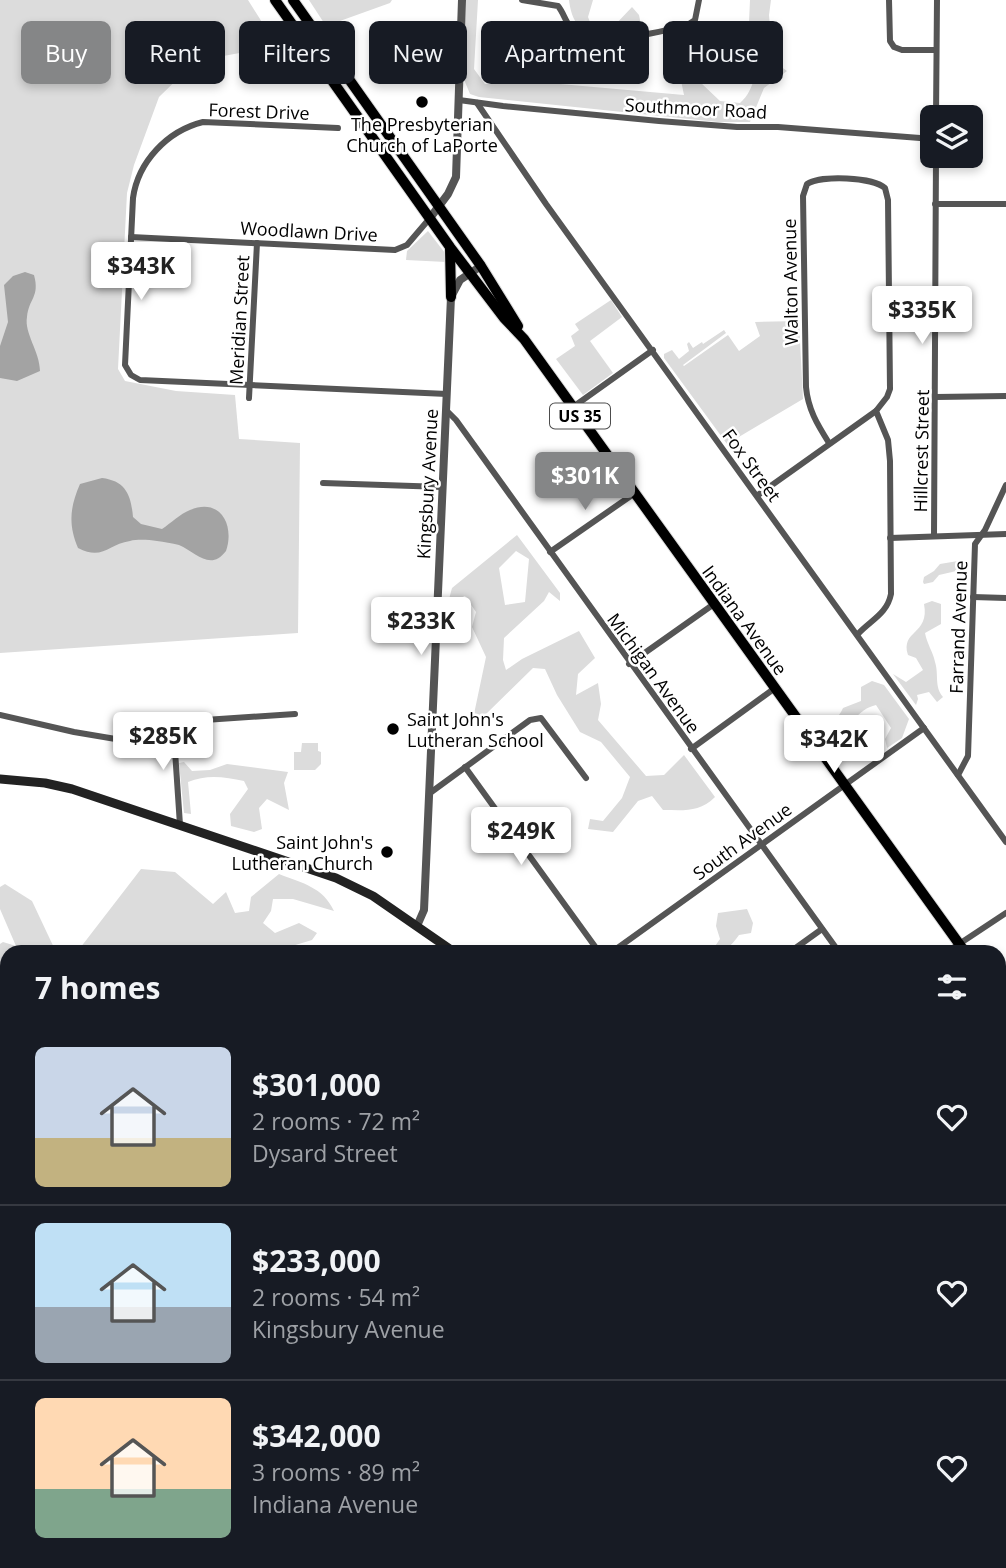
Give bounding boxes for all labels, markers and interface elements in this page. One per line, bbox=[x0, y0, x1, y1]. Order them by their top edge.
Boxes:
chip: Buy bbox=[21, 21, 111, 84]
chip: Rent bbox=[125, 21, 225, 84]
chip: Filters bbox=[239, 21, 355, 84]
chip: New bbox=[369, 21, 467, 84]
chip: Apartment bbox=[481, 21, 649, 84]
chip: House bbox=[663, 21, 783, 84]
street label: Southmoor Road bbox=[624, 92, 768, 124]
marker: The Presbyterian Church of LaPorte bbox=[414, 94, 430, 110]
street label: Forest Drive bbox=[208, 97, 310, 125]
map controls bbox=[920, 105, 983, 168]
button: layers bbox=[920, 105, 983, 168]
place label: The Presbyterian Church of LaPorte bbox=[346, 112, 498, 157]
street label: Woodlawn Drive bbox=[240, 215, 378, 247]
street label: Walton Avenue bbox=[777, 218, 803, 346]
pin: $343K bbox=[92, 243, 190, 302]
text: $343K bbox=[107, 249, 175, 281]
street label: Meridian Street bbox=[224, 255, 254, 385]
pin: $335K bbox=[873, 286, 971, 346]
text: $335K bbox=[888, 293, 956, 325]
street label: Hillcrest Street bbox=[908, 389, 934, 513]
road number: US 35 bbox=[550, 404, 610, 428]
street label: Kingsbury Avenue bbox=[411, 408, 443, 560]
street label: Fox Street bbox=[717, 424, 787, 506]
pin: $301K bbox=[536, 452, 634, 512]
text: $301K bbox=[551, 459, 619, 491]
street label: Indiana Avenue bbox=[697, 560, 793, 680]
street label: Farrand Avenue bbox=[944, 560, 972, 694]
pin: $233K bbox=[372, 598, 470, 657]
text: $233K bbox=[387, 604, 455, 636]
street label: Michigan Avenue bbox=[602, 608, 706, 738]
place label: Saint John's Lutheran School bbox=[407, 707, 544, 752]
pin: $285K bbox=[114, 712, 212, 772]
pin: $342K bbox=[785, 716, 883, 775]
text: $285K bbox=[129, 719, 197, 751]
marker: Saint John's Lutheran School bbox=[385, 721, 401, 737]
text: $342K bbox=[800, 722, 868, 754]
street label: South Avenue bbox=[688, 797, 796, 885]
pin: $249K bbox=[472, 808, 570, 867]
text: $249K bbox=[487, 814, 555, 846]
place label: Saint John's Lutheran Church bbox=[231, 830, 373, 875]
marker: Saint John's Lutheran Church bbox=[379, 844, 395, 860]
text: 7 homes bbox=[35, 967, 160, 1008]
icon: filters bbox=[933, 968, 971, 1006]
text: $301,000 bbox=[252, 1064, 381, 1105]
icon: home bbox=[91, 1075, 175, 1159]
icon: heart bbox=[933, 1098, 971, 1136]
text: 2 rooms · 72 m² bbox=[252, 1105, 420, 1137]
text: Dysard Street bbox=[252, 1137, 398, 1169]
text: $233,000 bbox=[252, 1240, 381, 1281]
icon: home bbox=[91, 1251, 175, 1335]
icon: heart bbox=[933, 1274, 971, 1312]
text: 2 rooms · 54 m² bbox=[252, 1281, 420, 1313]
text: Kingsbury Avenue bbox=[252, 1313, 445, 1345]
text: $342,000 bbox=[252, 1415, 381, 1456]
icon: home bbox=[91, 1426, 175, 1510]
icon: heart bbox=[933, 1449, 971, 1487]
text: 3 rooms · 89 m² bbox=[252, 1456, 420, 1488]
text: Indiana Avenue bbox=[252, 1488, 418, 1520]

